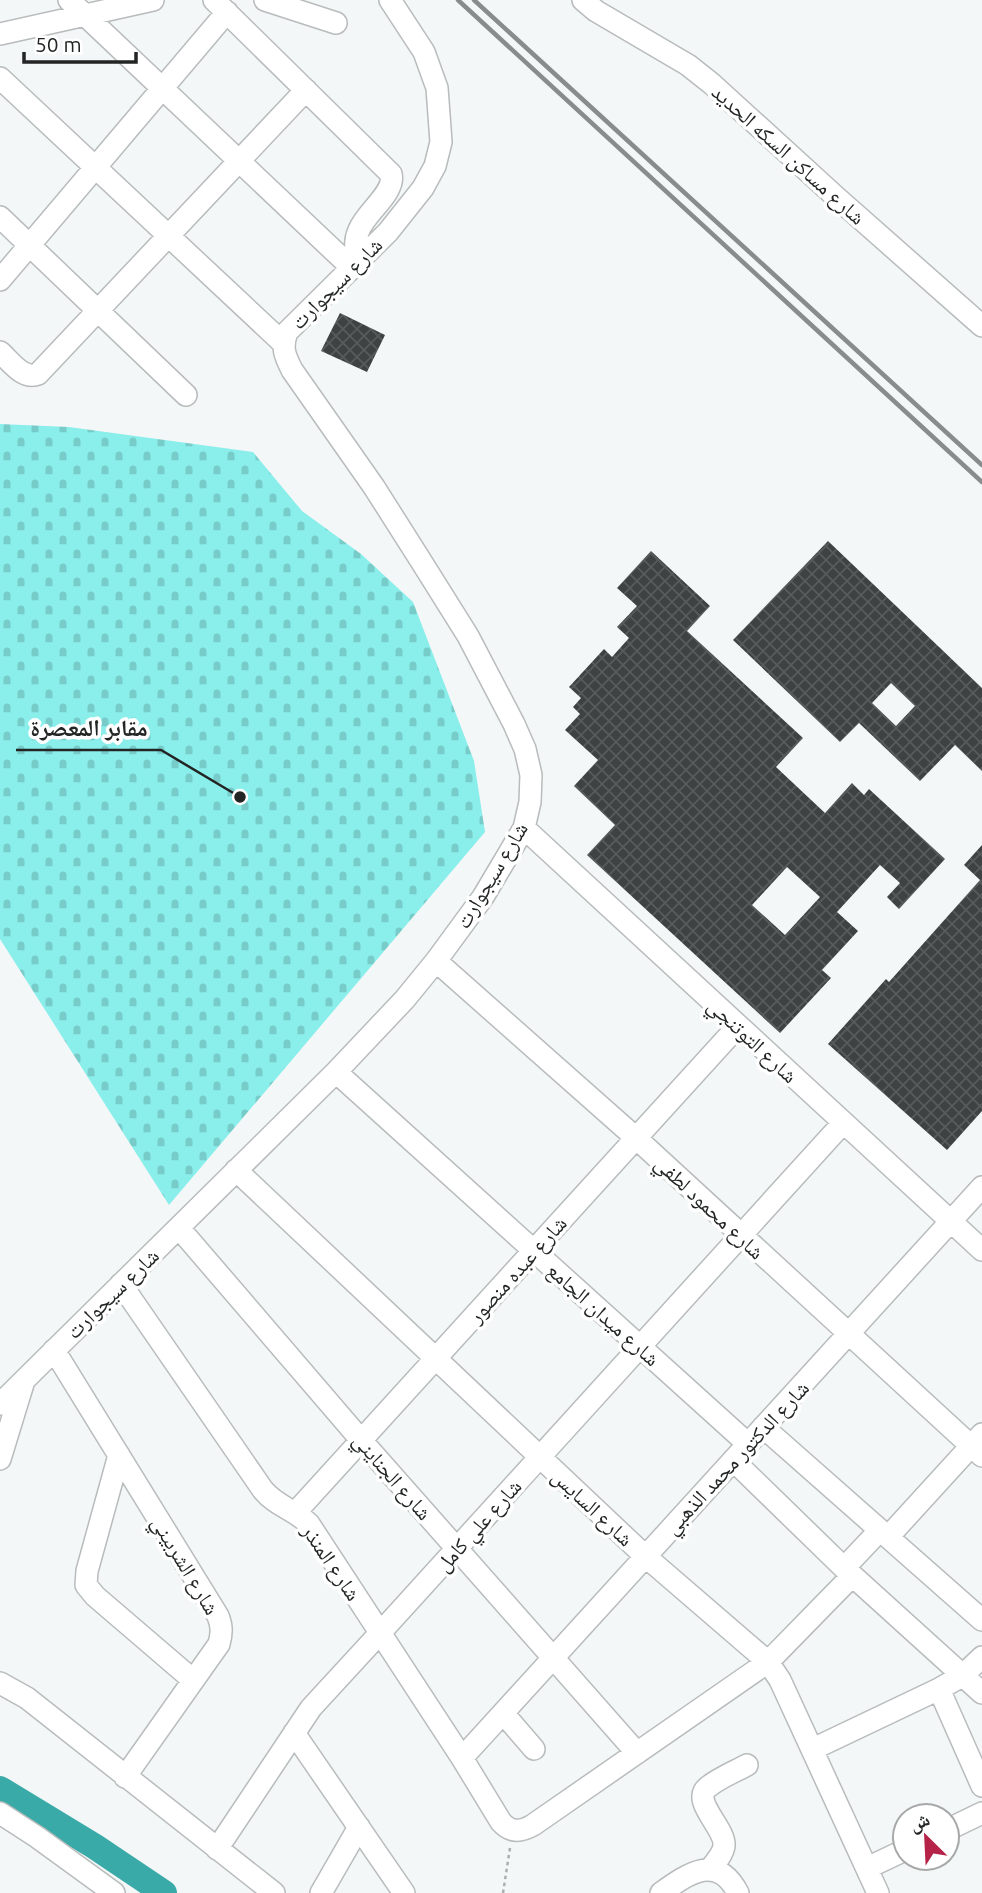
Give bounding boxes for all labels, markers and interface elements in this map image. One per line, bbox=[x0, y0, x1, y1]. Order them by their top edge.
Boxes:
scale bar bbox=[24, 21, 136, 65]
text: 50 m bbox=[35, 32, 82, 56]
street label: شارع مساكن السكه الحديد bbox=[706, 79, 870, 230]
street label: شارع سيجوارت bbox=[285, 232, 388, 335]
callout: مقابر المعصرة bbox=[16, 706, 161, 750]
text: مقابر المعصرة bbox=[30, 715, 148, 742]
street label: شارع سيجوارت bbox=[450, 818, 534, 933]
street label: شارع التوتنجي bbox=[700, 993, 803, 1091]
street label: شارع محمود لطفي bbox=[647, 1150, 770, 1268]
street label: شارع عبده منصور bbox=[462, 1211, 572, 1329]
street label: شارع سيجوارت bbox=[61, 1243, 165, 1344]
street label: شارع ميدان الجامع bbox=[542, 1257, 665, 1372]
street label: شارع الدكتور محمد الذهبي bbox=[659, 1375, 817, 1542]
street label: شارع الجنايني bbox=[345, 1428, 437, 1528]
street label: شارع السايس bbox=[546, 1463, 638, 1552]
street label: شارع علي كامل bbox=[430, 1474, 530, 1580]
street label: شارع الشربيني bbox=[143, 1511, 225, 1621]
street label: شارع المنذر bbox=[295, 1518, 366, 1606]
north arrow bbox=[891, 1802, 961, 1872]
text: ش bbox=[905, 1807, 933, 1837]

